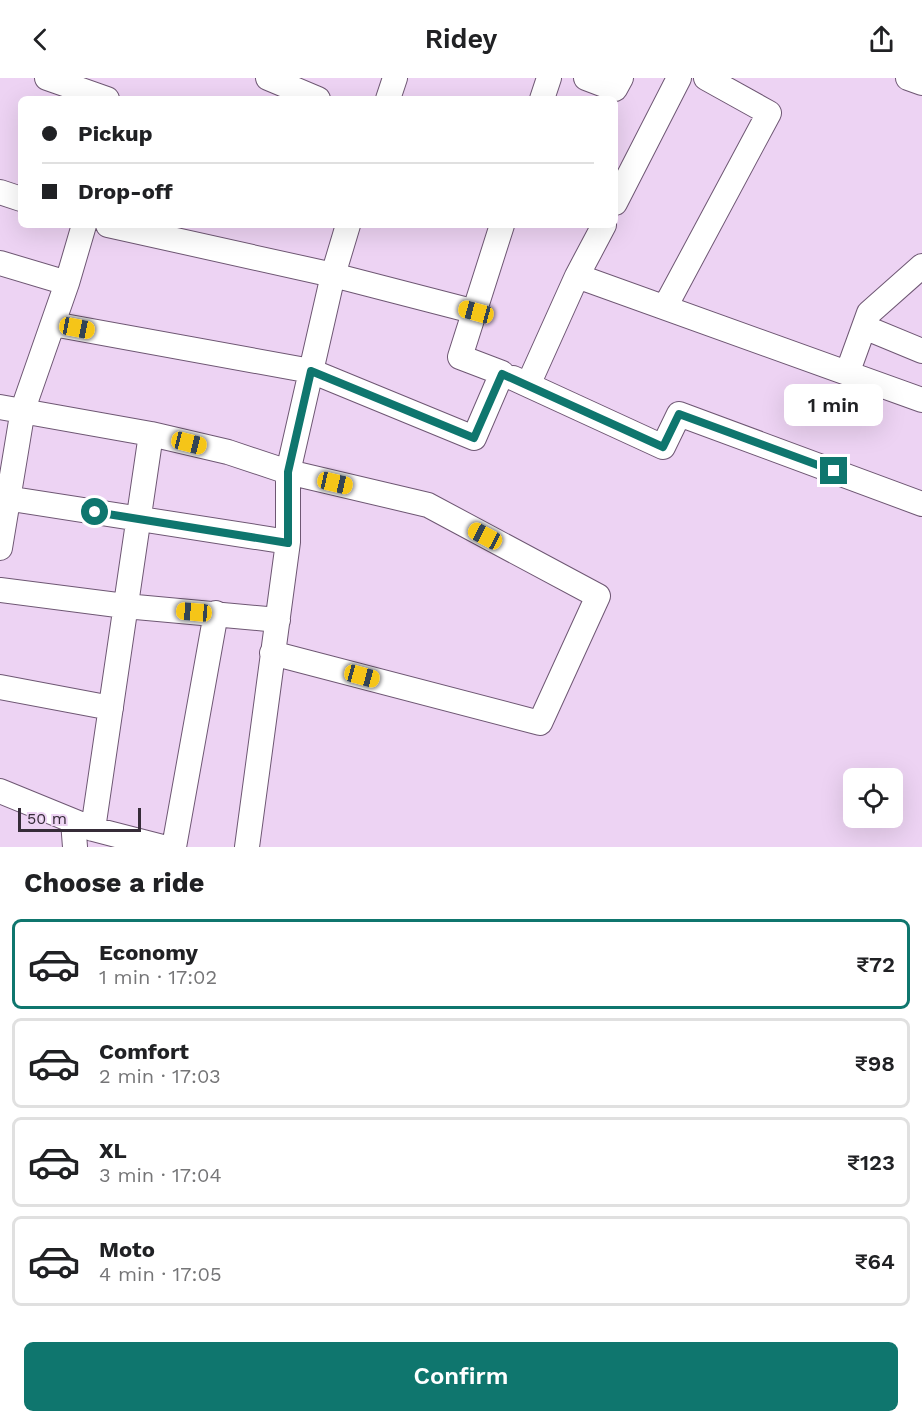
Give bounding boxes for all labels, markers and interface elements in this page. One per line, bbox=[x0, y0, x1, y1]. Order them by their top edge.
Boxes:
icon: back bbox=[24, 23, 57, 56]
text: Ridey bbox=[425, 23, 497, 55]
icon: share bbox=[865, 23, 898, 56]
text: Pickup bbox=[78, 121, 153, 146]
text: Drop-off bbox=[78, 179, 173, 204]
car bbox=[456, 299, 496, 325]
car bbox=[58, 316, 96, 340]
callout: 1 min bbox=[784, 384, 884, 426]
text: 1 min bbox=[808, 393, 859, 417]
car bbox=[169, 430, 209, 456]
route end bbox=[820, 457, 847, 484]
car bbox=[315, 470, 355, 496]
route start bbox=[81, 498, 108, 525]
car bbox=[465, 520, 505, 552]
car bbox=[175, 601, 213, 623]
car bbox=[342, 663, 382, 689]
map controls bbox=[843, 768, 903, 828]
button: locate bbox=[843, 768, 903, 828]
scale bar bbox=[18, 805, 141, 832]
text: 50 m bbox=[27, 809, 67, 828]
text: Choose a ride bbox=[24, 867, 204, 899]
icon: car bbox=[27, 937, 81, 991]
text: Economy bbox=[99, 940, 198, 965]
text: ₹72 bbox=[856, 952, 895, 977]
text: 1 min · 17:02 bbox=[99, 965, 217, 989]
icon: car bbox=[27, 1036, 81, 1090]
text: Comfort bbox=[99, 1039, 189, 1064]
text: ₹98 bbox=[855, 1051, 895, 1076]
text: 2 min · 17:03 bbox=[99, 1064, 221, 1088]
icon: car bbox=[27, 1135, 81, 1189]
text: XL bbox=[99, 1138, 127, 1163]
text: ₹123 bbox=[847, 1150, 895, 1175]
text: 3 min · 17:04 bbox=[99, 1163, 222, 1187]
icon: car bbox=[27, 1234, 81, 1288]
text: Moto bbox=[99, 1237, 155, 1262]
text: ₹64 bbox=[855, 1249, 895, 1274]
text: 4 min · 17:05 bbox=[99, 1262, 222, 1286]
button: Confirm bbox=[24, 1342, 898, 1411]

